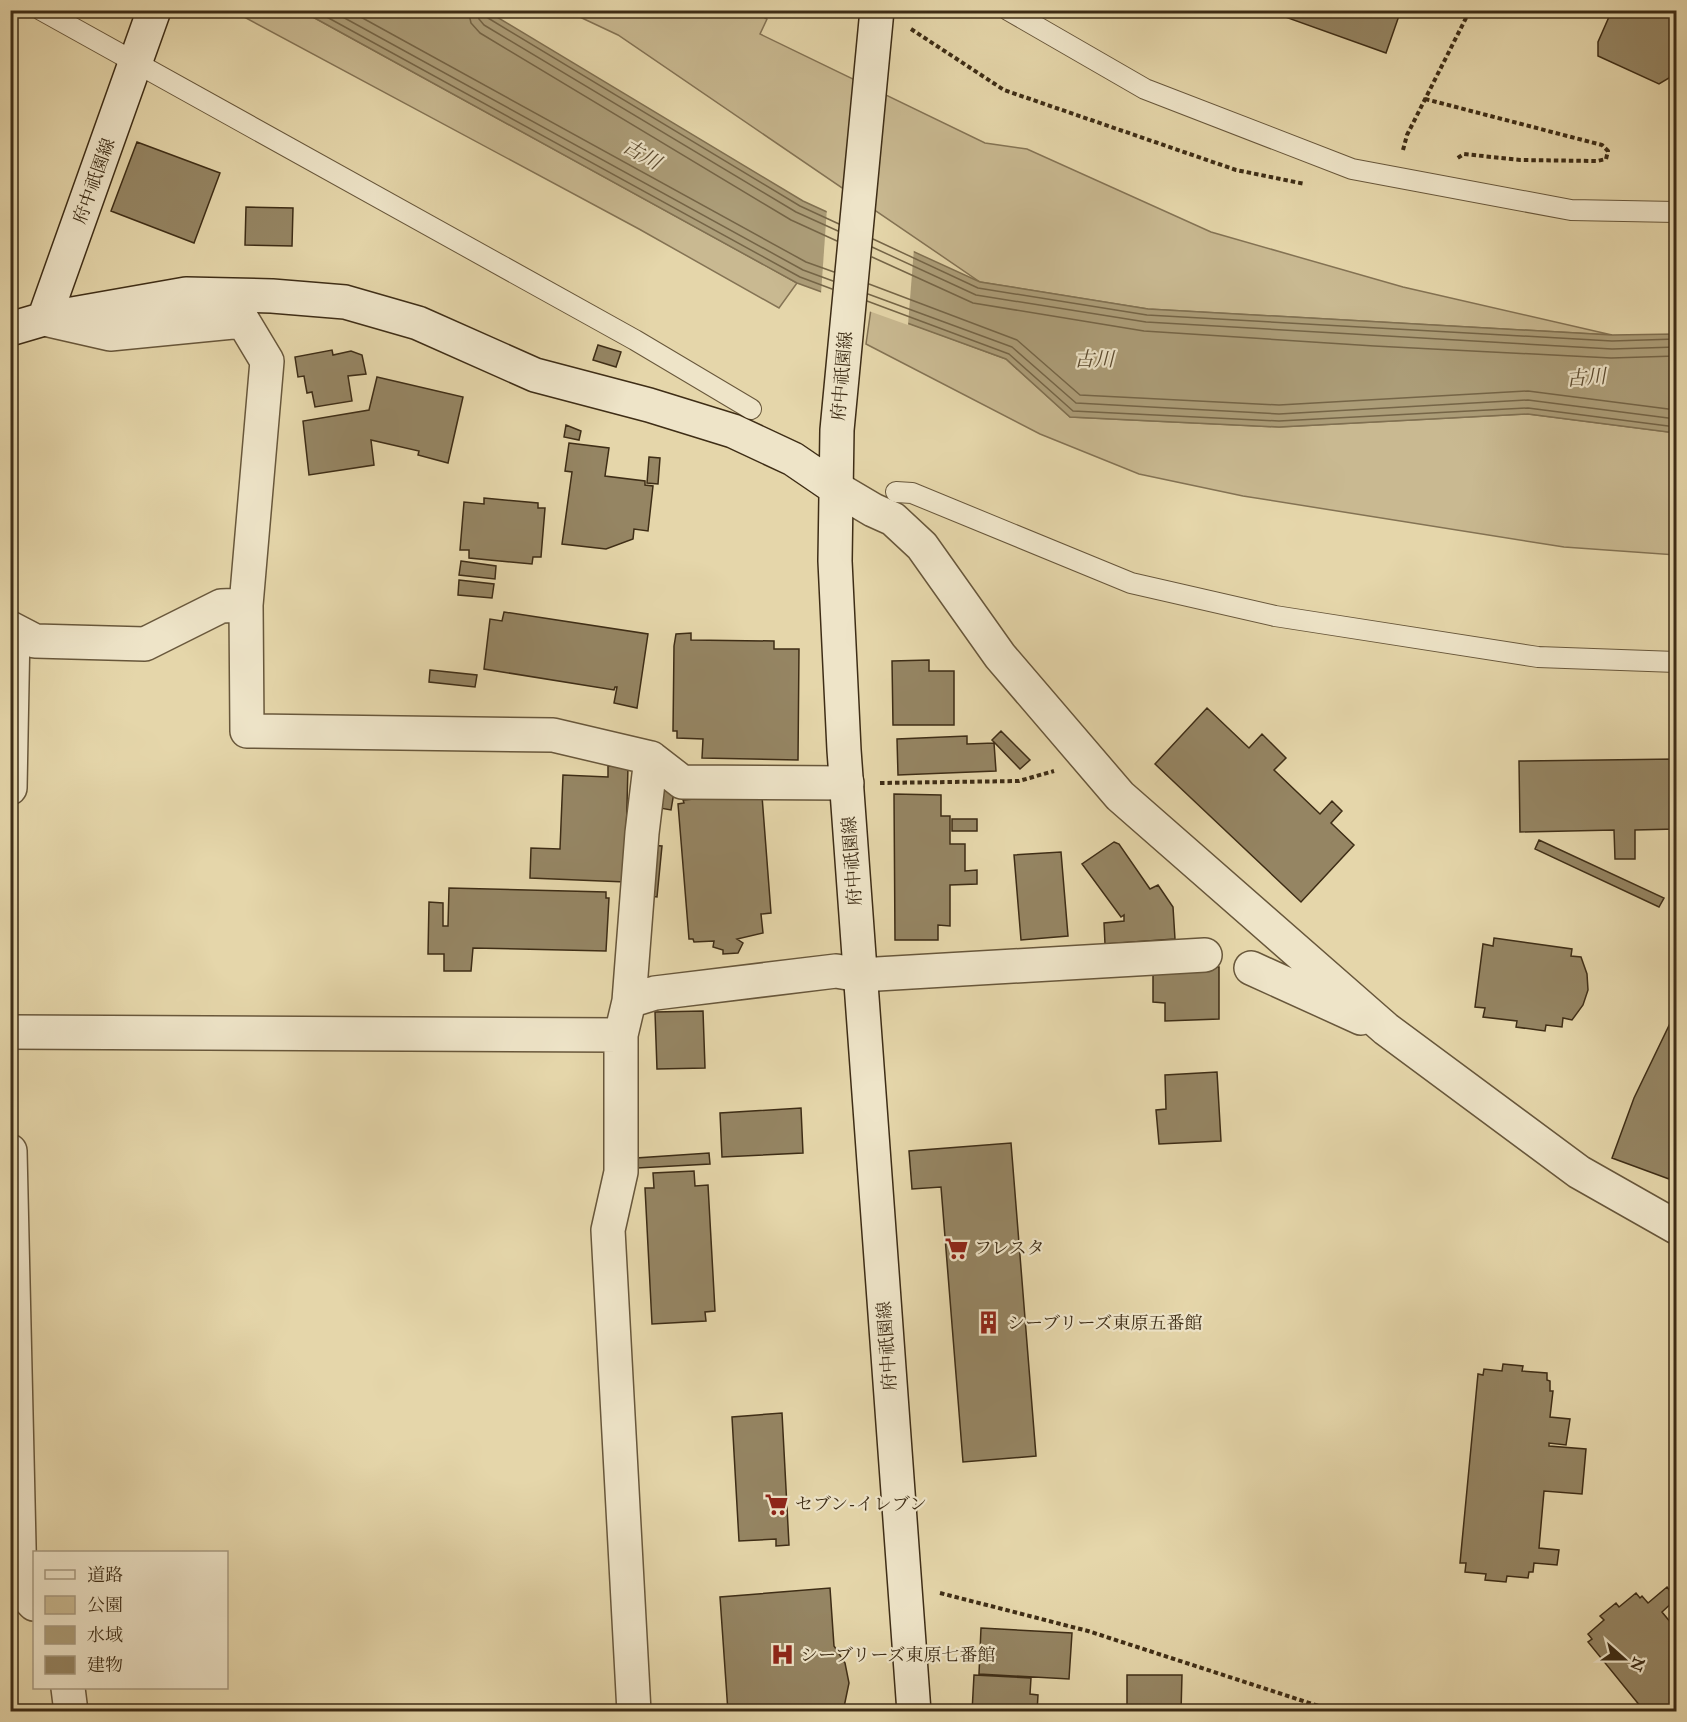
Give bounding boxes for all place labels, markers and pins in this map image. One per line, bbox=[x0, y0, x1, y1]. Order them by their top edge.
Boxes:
supermarket icon: フレスタ bbox=[943, 1235, 969, 1261]
place label: フレスタ bbox=[974, 1237, 1045, 1259]
building icon: シーブリーズ東原五番館 bbox=[976, 1310, 1002, 1336]
place label: シーブリーズ東原五番館 bbox=[1007, 1312, 1202, 1334]
supermarket icon: セブン-イレブン bbox=[764, 1491, 790, 1517]
place label: セブン-イレブン bbox=[795, 1493, 927, 1515]
hospital icon: シーブリーズ東原七番館 bbox=[769, 1642, 795, 1668]
place label: シーブリーズ東原七番館 bbox=[800, 1644, 995, 1666]

